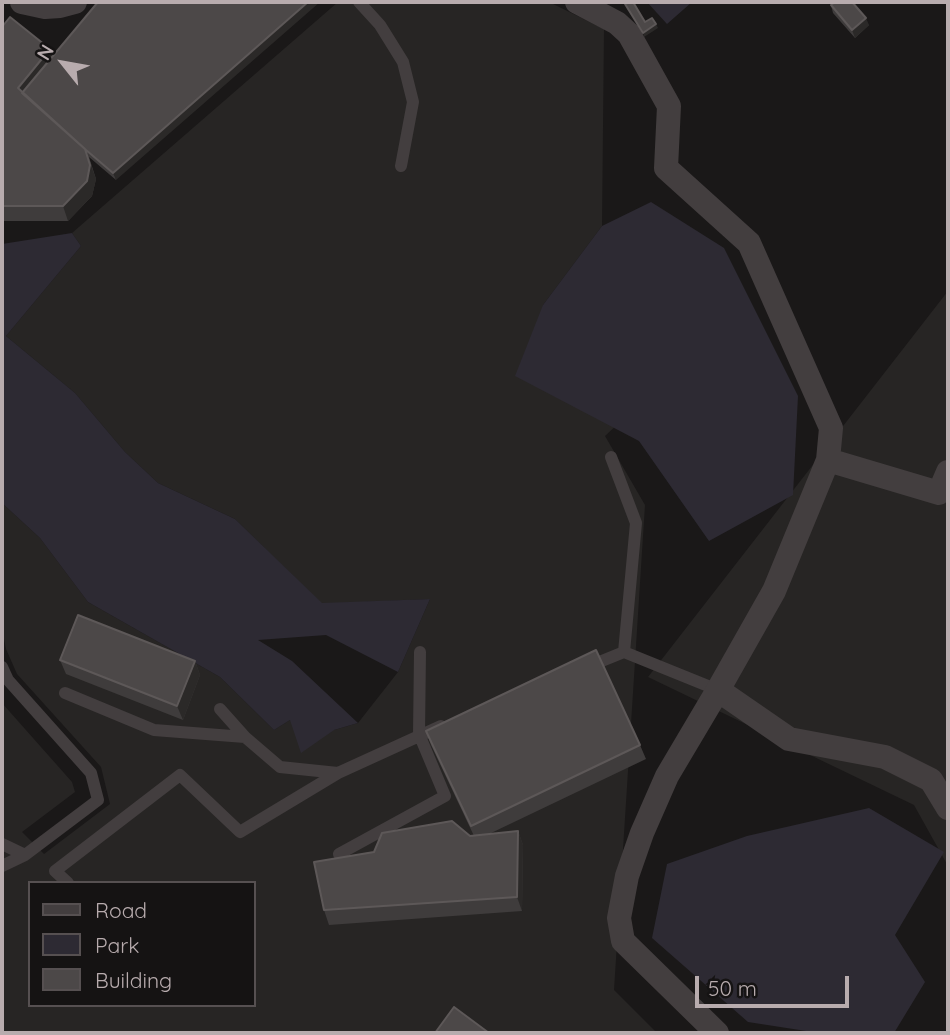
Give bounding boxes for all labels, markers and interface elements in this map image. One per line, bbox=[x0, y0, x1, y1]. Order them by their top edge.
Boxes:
north arrow bbox=[28, 28, 98, 98]
text: N bbox=[31, 40, 59, 64]
legend bbox=[28, 881, 256, 1007]
text: Road bbox=[95, 897, 147, 923]
text: Park bbox=[95, 932, 139, 958]
scale bar bbox=[698, 962, 852, 1006]
text: Building bbox=[95, 967, 172, 993]
text: 50 m bbox=[708, 975, 757, 1001]

